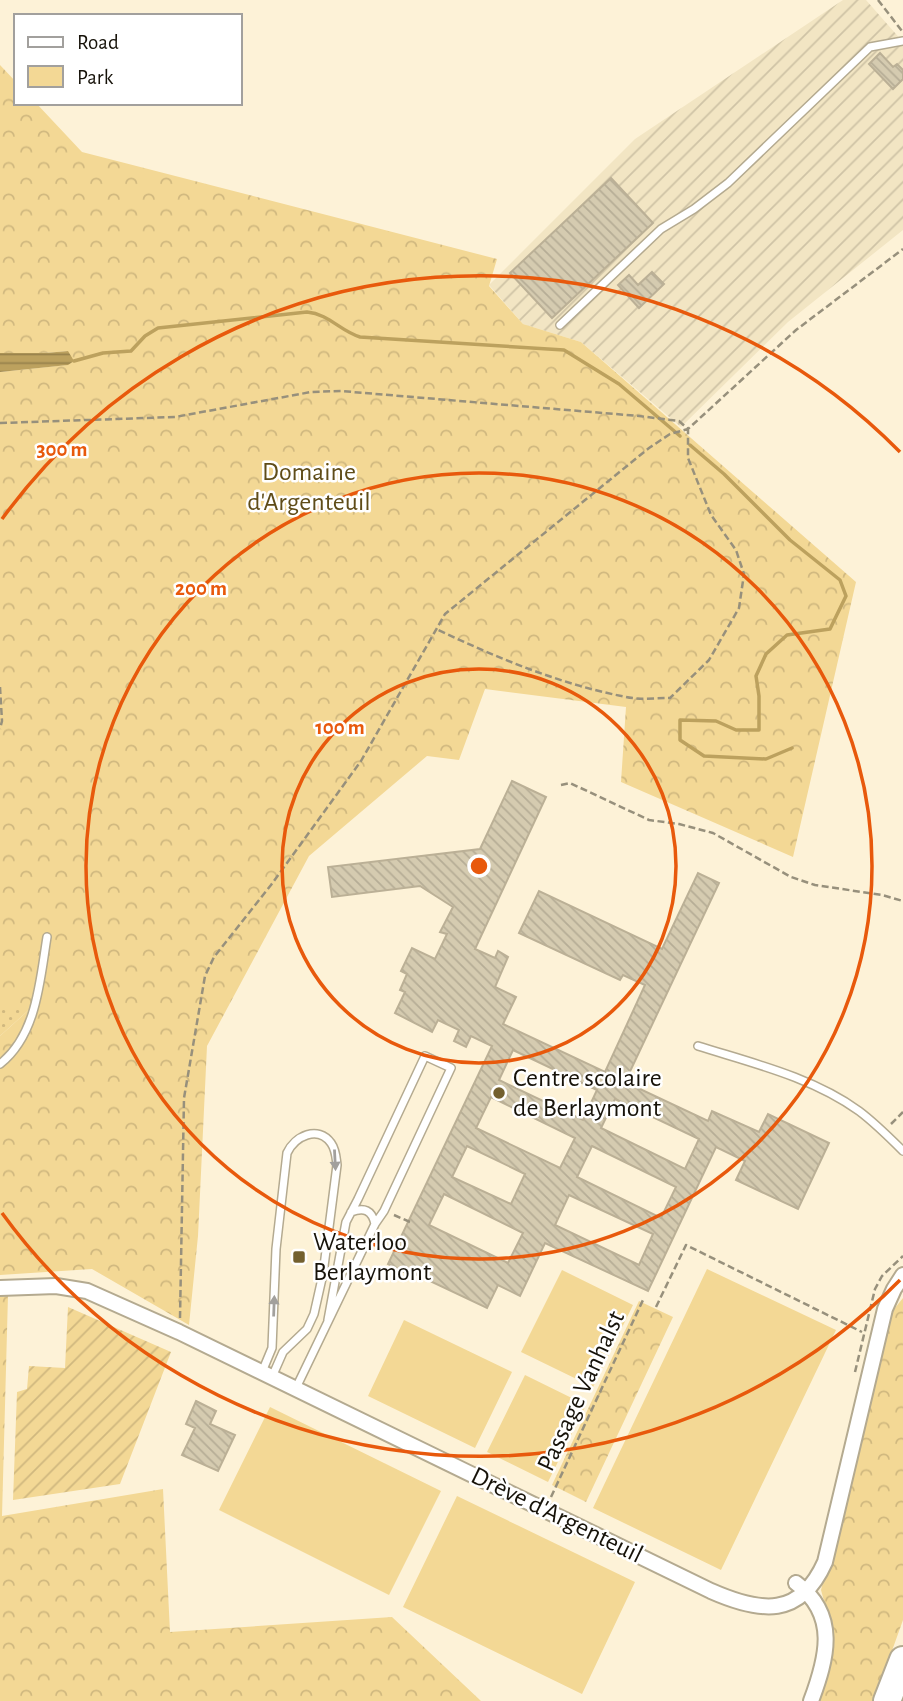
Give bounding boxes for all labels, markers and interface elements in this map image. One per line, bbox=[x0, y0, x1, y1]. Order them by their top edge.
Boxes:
legend bbox=[14, 14, 242, 105]
text: Road bbox=[77, 32, 119, 53]
text: Park bbox=[77, 67, 114, 88]
text: 300 m bbox=[36, 439, 88, 460]
park label: Domaine d'Argenteuil bbox=[247, 459, 371, 515]
text: 200 m bbox=[175, 578, 227, 599]
text: 100 m bbox=[315, 717, 365, 738]
centre of rings bbox=[467, 854, 491, 878]
place label: Centre scolaire de Berlaymont bbox=[513, 1065, 662, 1121]
marker: Centre scolaire de Berlaymont bbox=[491, 1085, 507, 1101]
one-way arrow bbox=[330, 1149, 341, 1171]
place label: Waterloo Berlaymont bbox=[313, 1229, 431, 1285]
marker: Waterloo Berlaymont bbox=[291, 1249, 307, 1265]
one-way arrow bbox=[268, 1295, 279, 1317]
street label: Passage Vanhalst bbox=[533, 1307, 629, 1475]
street label: Drève d'Argenteuil bbox=[467, 1462, 647, 1568]

